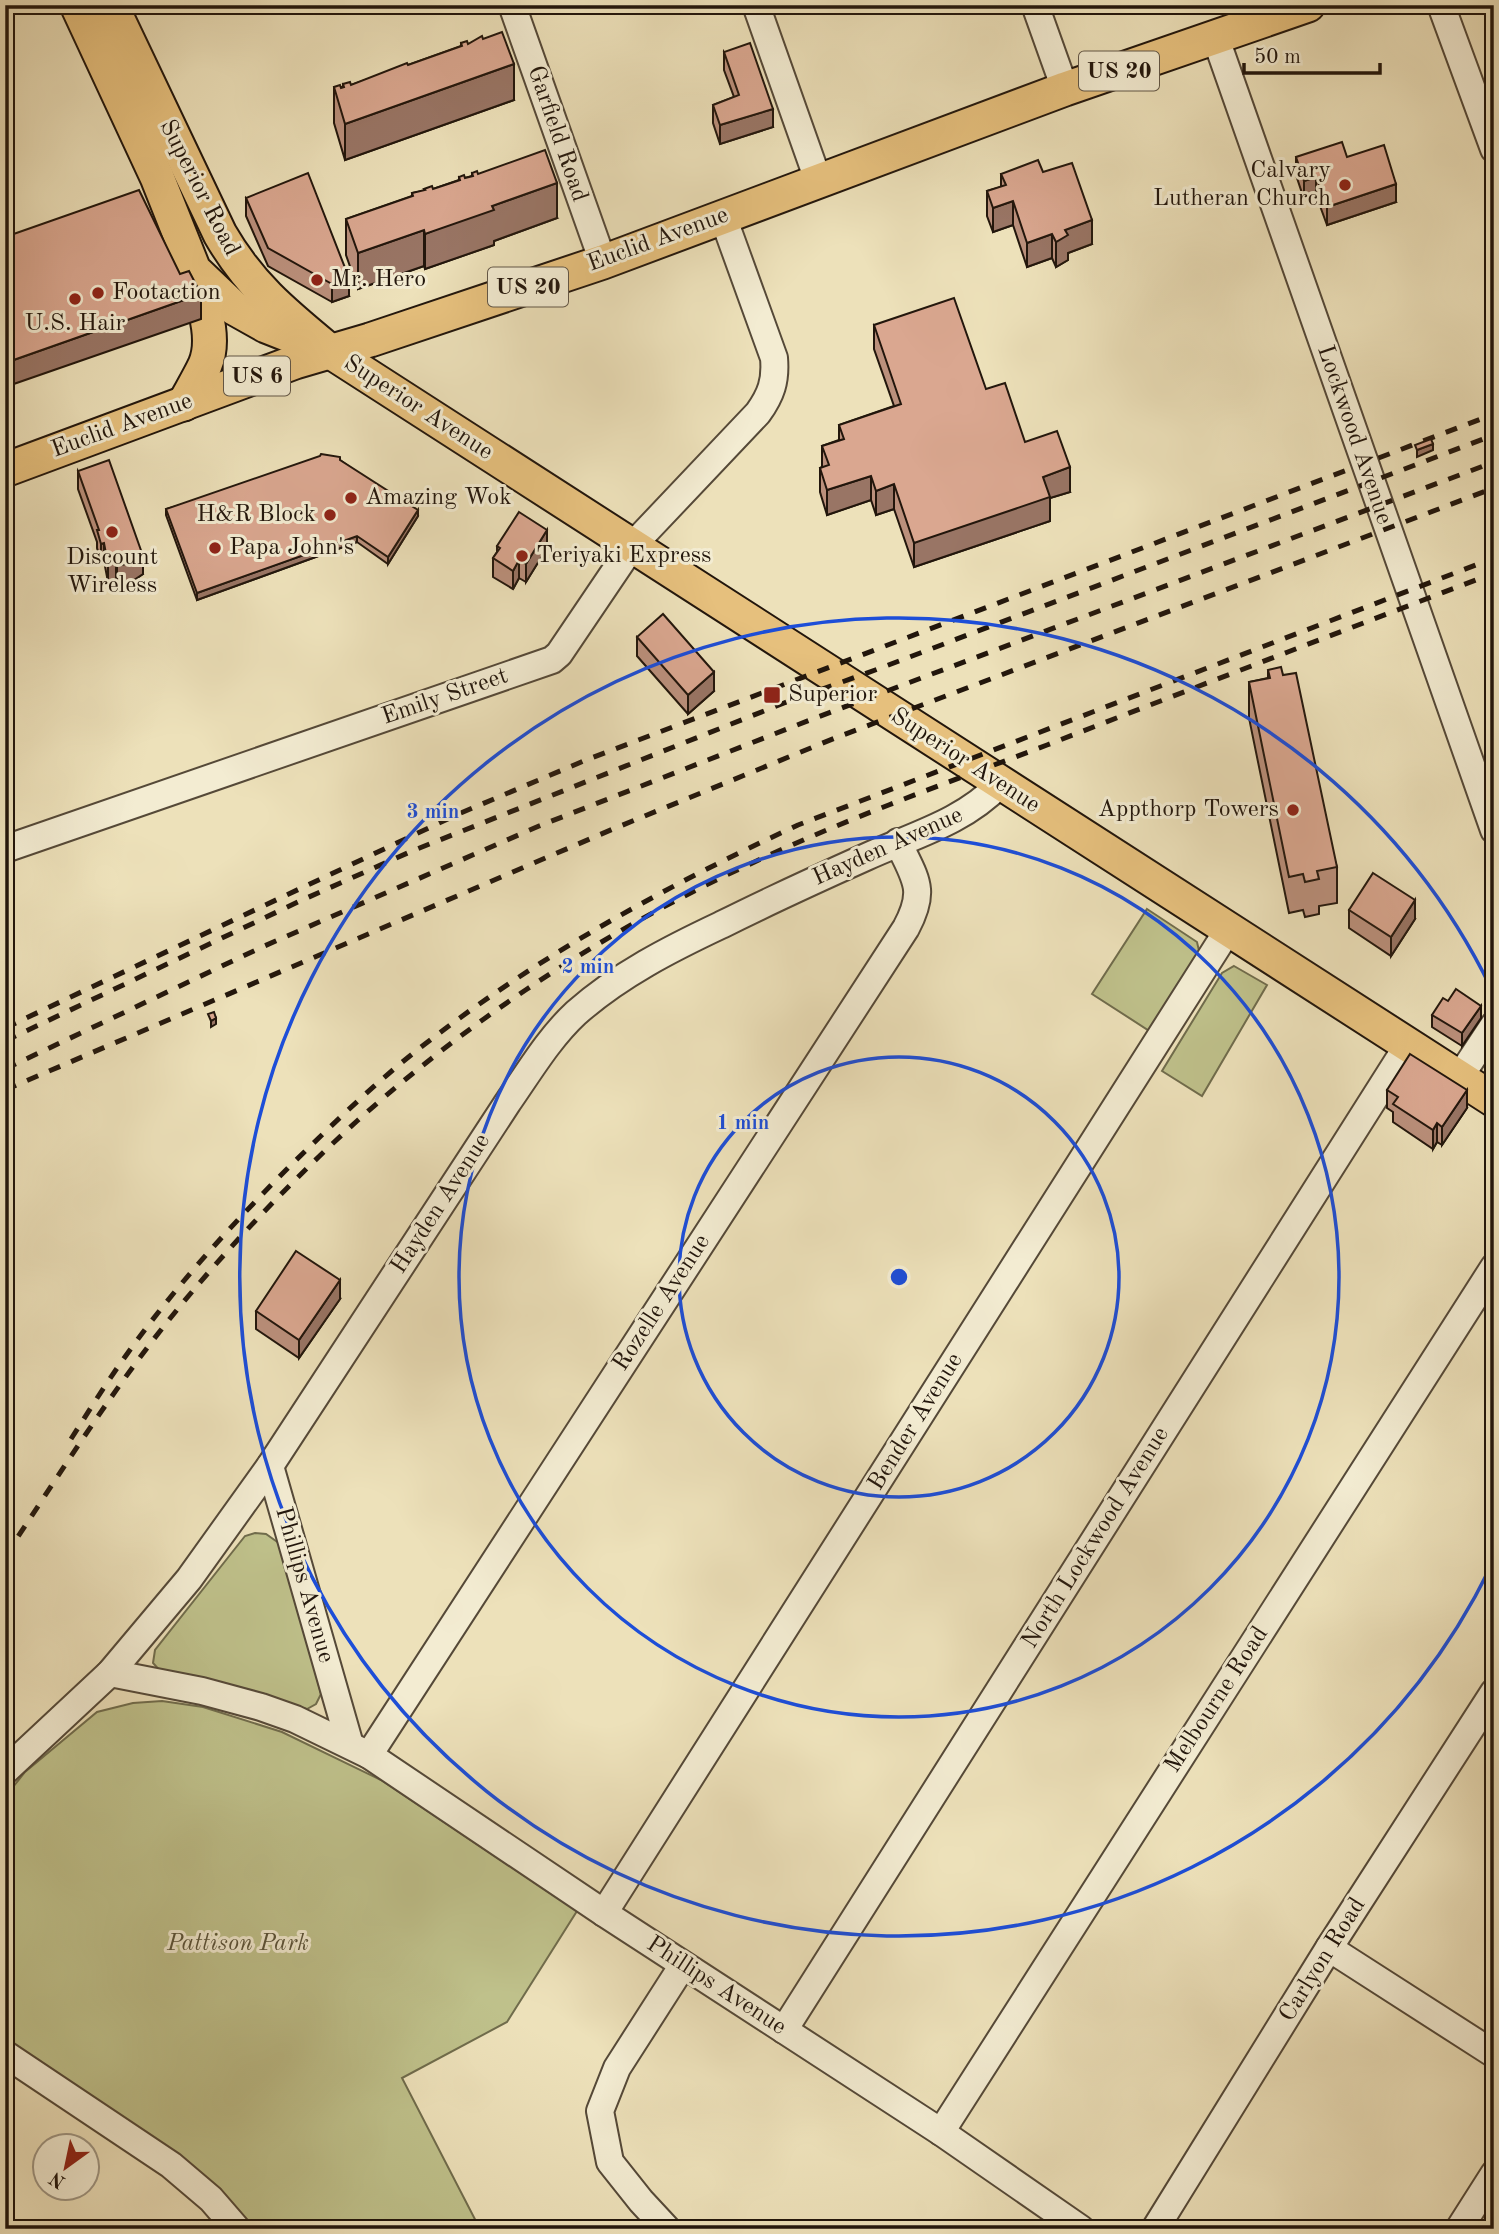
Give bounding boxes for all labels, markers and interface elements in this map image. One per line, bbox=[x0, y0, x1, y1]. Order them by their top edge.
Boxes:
scale bar bbox=[1244, 32, 1380, 76]
text: 50 m bbox=[1254, 47, 1301, 68]
road number: US 20 bbox=[1079, 52, 1159, 90]
street label: Garfield Road bbox=[523, 63, 591, 205]
street label: Superior Road bbox=[154, 116, 244, 260]
place label: Calvary Lutheran Church bbox=[1153, 159, 1331, 211]
marker: Calvary Lutheran Church bbox=[1337, 177, 1353, 193]
street label: Euclid Avenue bbox=[584, 203, 732, 277]
place label: Mr. Hero bbox=[331, 268, 426, 292]
road number: US 20 bbox=[488, 268, 568, 306]
marker: Mr. Hero bbox=[309, 272, 325, 288]
place label: Footaction bbox=[112, 281, 221, 305]
marker: Footaction bbox=[90, 285, 106, 301]
marker: U.S. Hair bbox=[67, 291, 83, 307]
place label: U.S. Hair bbox=[25, 312, 126, 336]
street label: Lockwood Avenue bbox=[1312, 342, 1396, 528]
street label: Superior Avenue bbox=[339, 351, 497, 465]
road number: US 6 bbox=[224, 356, 290, 396]
street label: Euclid Avenue bbox=[48, 389, 196, 463]
place label: Amazing Wok bbox=[365, 486, 512, 510]
marker: Amazing Wok bbox=[343, 490, 359, 506]
place label: H&R Block bbox=[196, 503, 316, 527]
marker: H&R Block bbox=[322, 507, 338, 523]
marker: Discount Wireless bbox=[104, 524, 120, 540]
place label: Papa John's bbox=[229, 536, 354, 560]
marker: Papa John's bbox=[207, 540, 223, 556]
place label: Teriyaki Express bbox=[536, 544, 712, 568]
place label: Discount Wireless bbox=[66, 546, 158, 598]
marker: Teriyaki Express bbox=[514, 548, 530, 564]
street label: Emily Street bbox=[379, 664, 511, 730]
place label: Superior bbox=[788, 683, 877, 707]
marker: Superior bbox=[762, 685, 782, 705]
street label: Superior Avenue bbox=[886, 704, 1044, 818]
place label: Appthorp Towers bbox=[1098, 798, 1279, 822]
text: 3 min bbox=[407, 802, 459, 823]
marker: Appthorp Towers bbox=[1285, 802, 1301, 818]
street label: Hayden Avenue bbox=[809, 803, 967, 891]
text: 2 min bbox=[562, 957, 614, 978]
text: 1 min bbox=[717, 1113, 769, 1134]
street label: Hayden Avenue bbox=[387, 1130, 495, 1278]
street label: Rozelle Avenue bbox=[609, 1230, 715, 1376]
centre of rings bbox=[887, 1265, 911, 1289]
street label: Bender Avenue bbox=[864, 1349, 968, 1495]
street label: North Lockwood Avenue bbox=[1018, 1423, 1174, 1653]
street label: Phillips Avenue bbox=[270, 1504, 338, 1666]
street label: Melbourne Road bbox=[1161, 1623, 1273, 1777]
street label: Carlyon Road bbox=[1275, 1894, 1371, 2026]
park label: Pattison Park bbox=[166, 1932, 309, 1956]
street label: Phillips Avenue bbox=[642, 1932, 790, 2040]
north arrow bbox=[32, 2132, 102, 2202]
text: N bbox=[46, 2167, 69, 2191]

